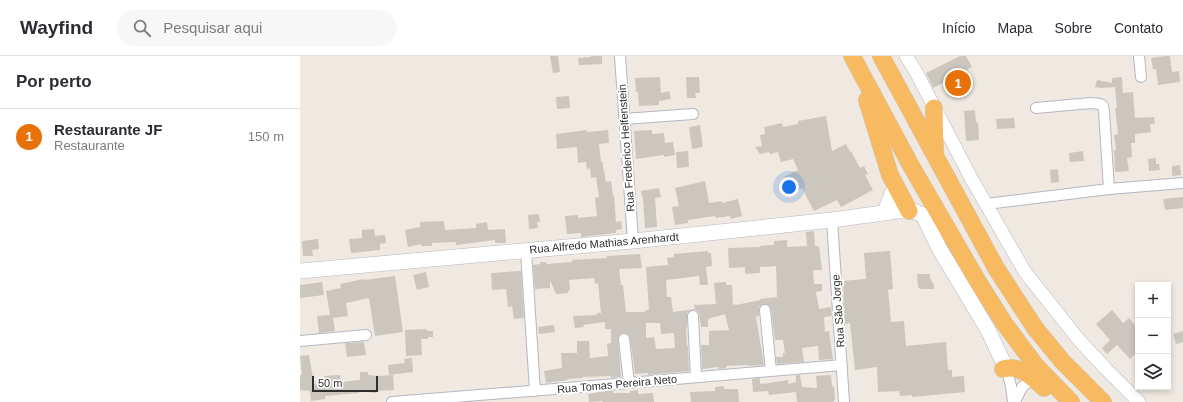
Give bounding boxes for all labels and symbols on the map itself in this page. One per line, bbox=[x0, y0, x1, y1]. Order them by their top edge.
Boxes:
pin: 1 bbox=[945, 68, 971, 98]
street label: Rua Frederico Helfenstein bbox=[616, 84, 636, 212]
your location bbox=[779, 177, 799, 197]
street label: Rua Alfredo Mathias Arenhardt bbox=[529, 230, 679, 256]
street label: Rua São Jorge bbox=[829, 274, 847, 348]
street label: Rua Tomas Pereira Neto bbox=[557, 373, 677, 395]
scale bar bbox=[312, 374, 378, 393]

